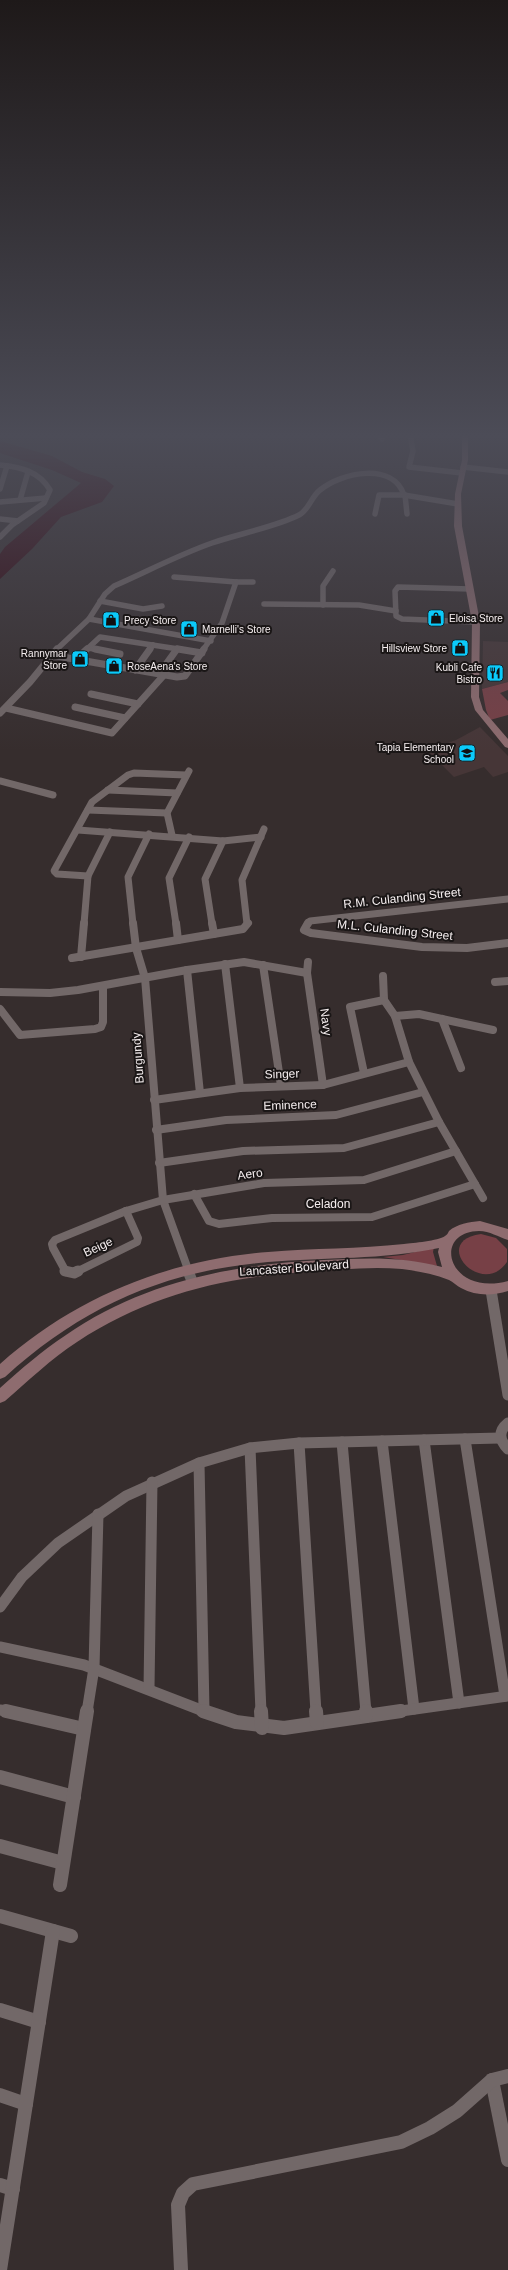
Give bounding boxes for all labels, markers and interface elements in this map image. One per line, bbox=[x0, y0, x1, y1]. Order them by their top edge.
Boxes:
shop icon: Eloisa Store bbox=[426, 608, 446, 628]
shop icon: Precy Store bbox=[101, 610, 121, 630]
place label: Eloisa Store bbox=[449, 613, 503, 624]
place label: Precy Store bbox=[124, 615, 177, 626]
shop icon: Marnelli's Store bbox=[179, 619, 199, 639]
place label: Marnelli's Store bbox=[202, 624, 271, 635]
shop icon: Hillsview Store bbox=[450, 638, 470, 658]
place label: Hillsview Store bbox=[381, 643, 447, 654]
place label: Rannymar Store bbox=[21, 648, 68, 671]
shop icon: Rannymar Store bbox=[70, 649, 90, 669]
shop icon: RoseAena's Store bbox=[104, 656, 124, 676]
place label: RoseAena's Store bbox=[127, 661, 208, 672]
place label: Kubli Cafe Bistro bbox=[436, 662, 482, 685]
restaurant icon: Kubli Cafe Bistro bbox=[485, 663, 505, 683]
place label: Tapia Elementary School bbox=[377, 742, 454, 765]
school or university icon: Tapia Elementary School bbox=[457, 743, 477, 763]
street label: R.M. Culanding Street bbox=[343, 885, 462, 911]
street label: M.L. Culanding Street bbox=[337, 917, 454, 943]
street label: Navy bbox=[317, 1007, 335, 1037]
street label: Burgundy bbox=[129, 1032, 147, 1084]
street label: Singer bbox=[264, 1066, 300, 1082]
street label: Eminence bbox=[263, 1097, 317, 1113]
street label: Aero bbox=[236, 1165, 264, 1183]
street label: Celadon bbox=[306, 1197, 350, 1211]
street label: Beige bbox=[81, 1234, 115, 1260]
street label: Lancaster Boulevard bbox=[239, 1257, 349, 1279]

